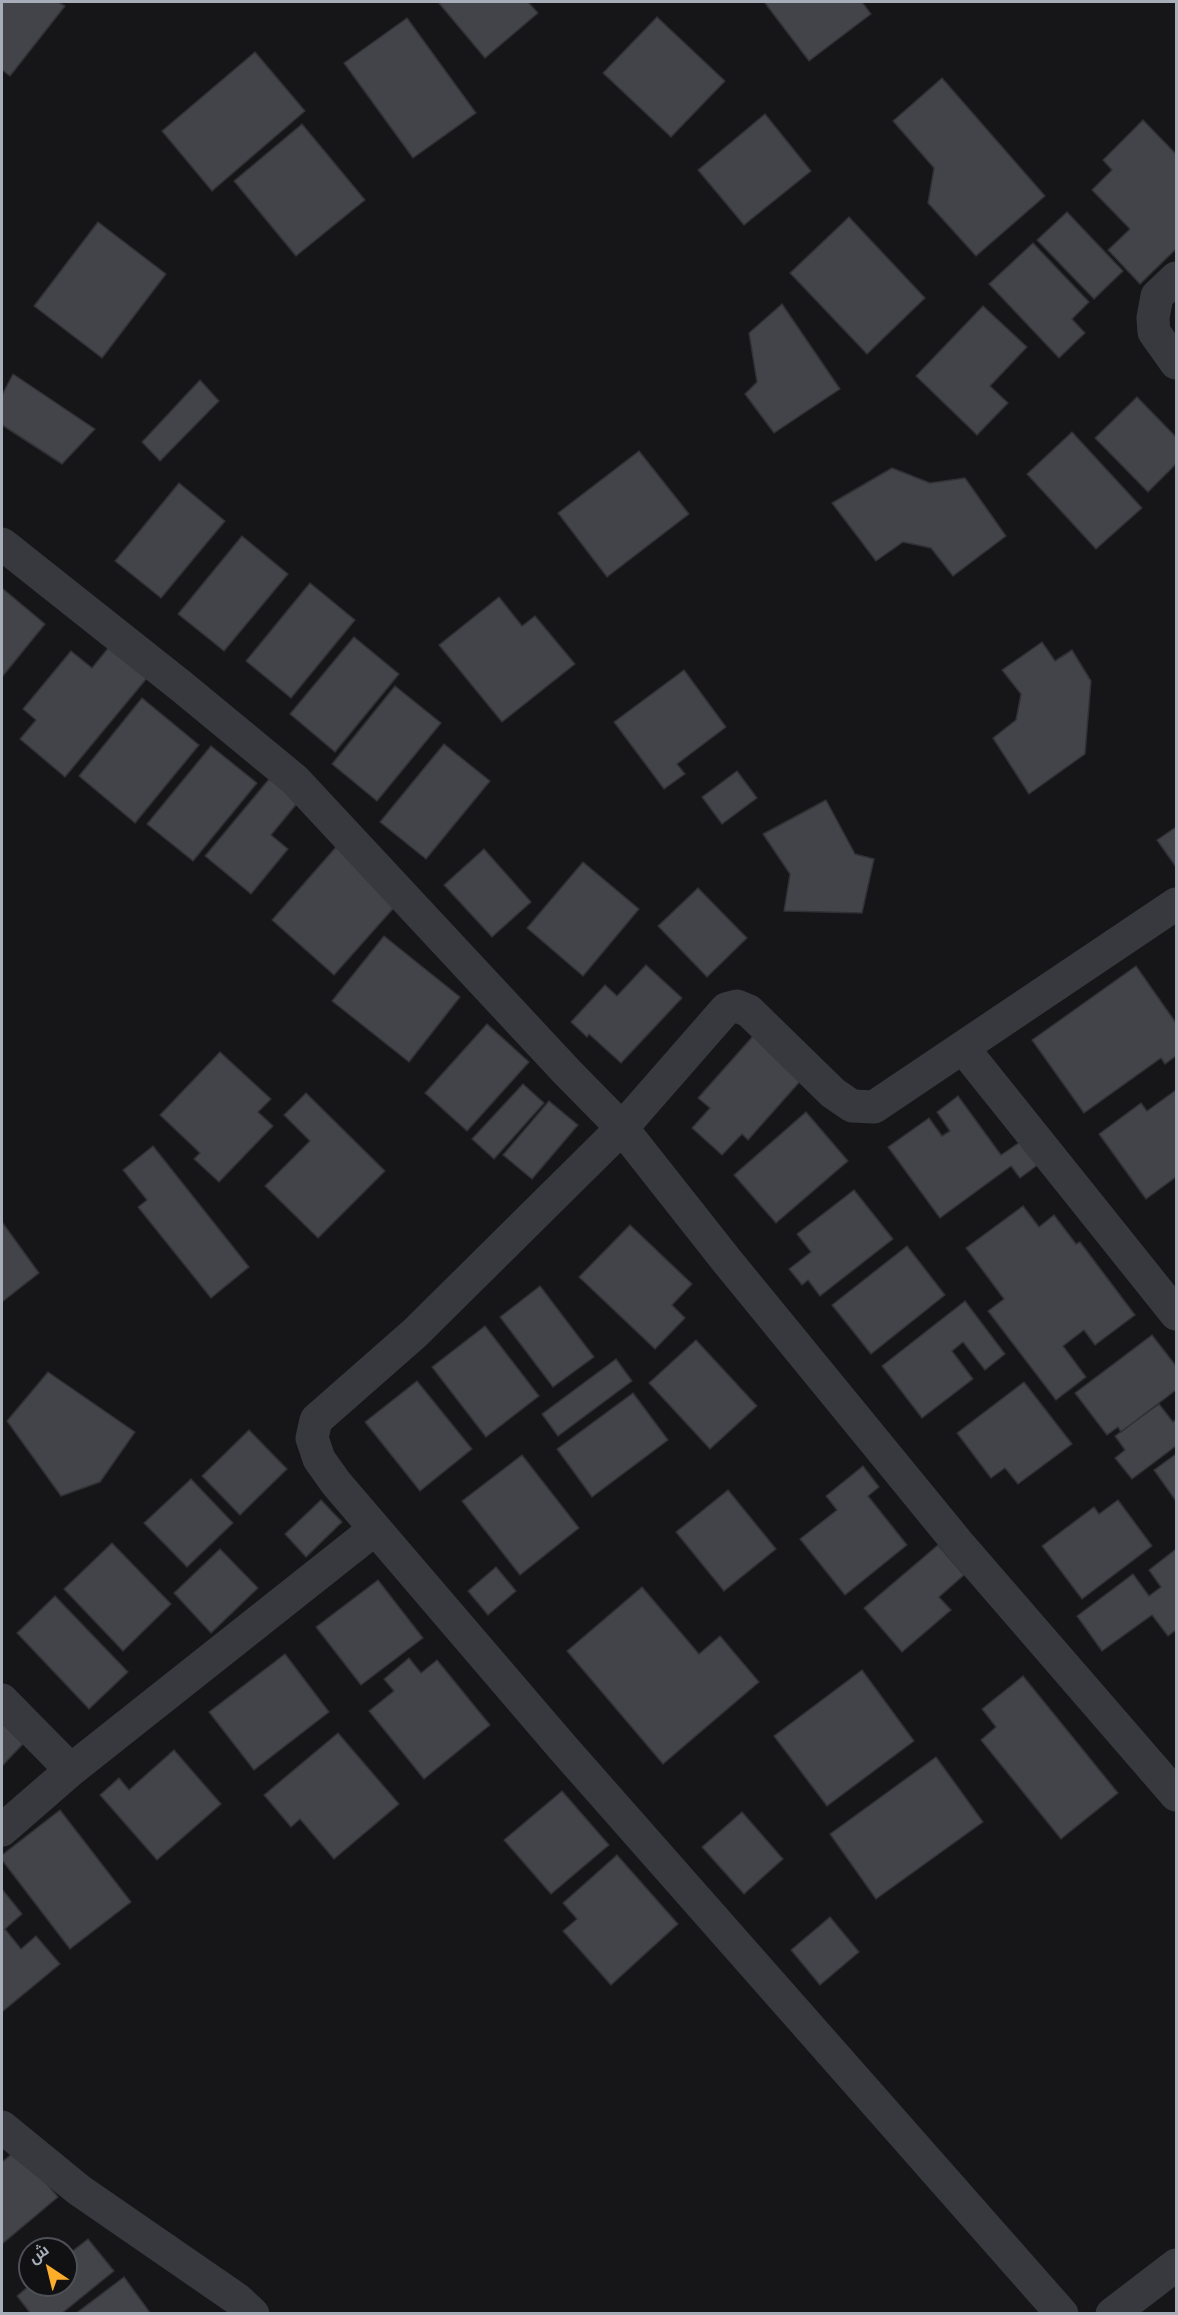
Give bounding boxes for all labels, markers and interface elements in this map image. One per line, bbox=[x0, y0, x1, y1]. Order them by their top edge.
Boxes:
north arrow bbox=[18, 2237, 78, 2297]
text: ش bbox=[25, 2240, 53, 2268]

